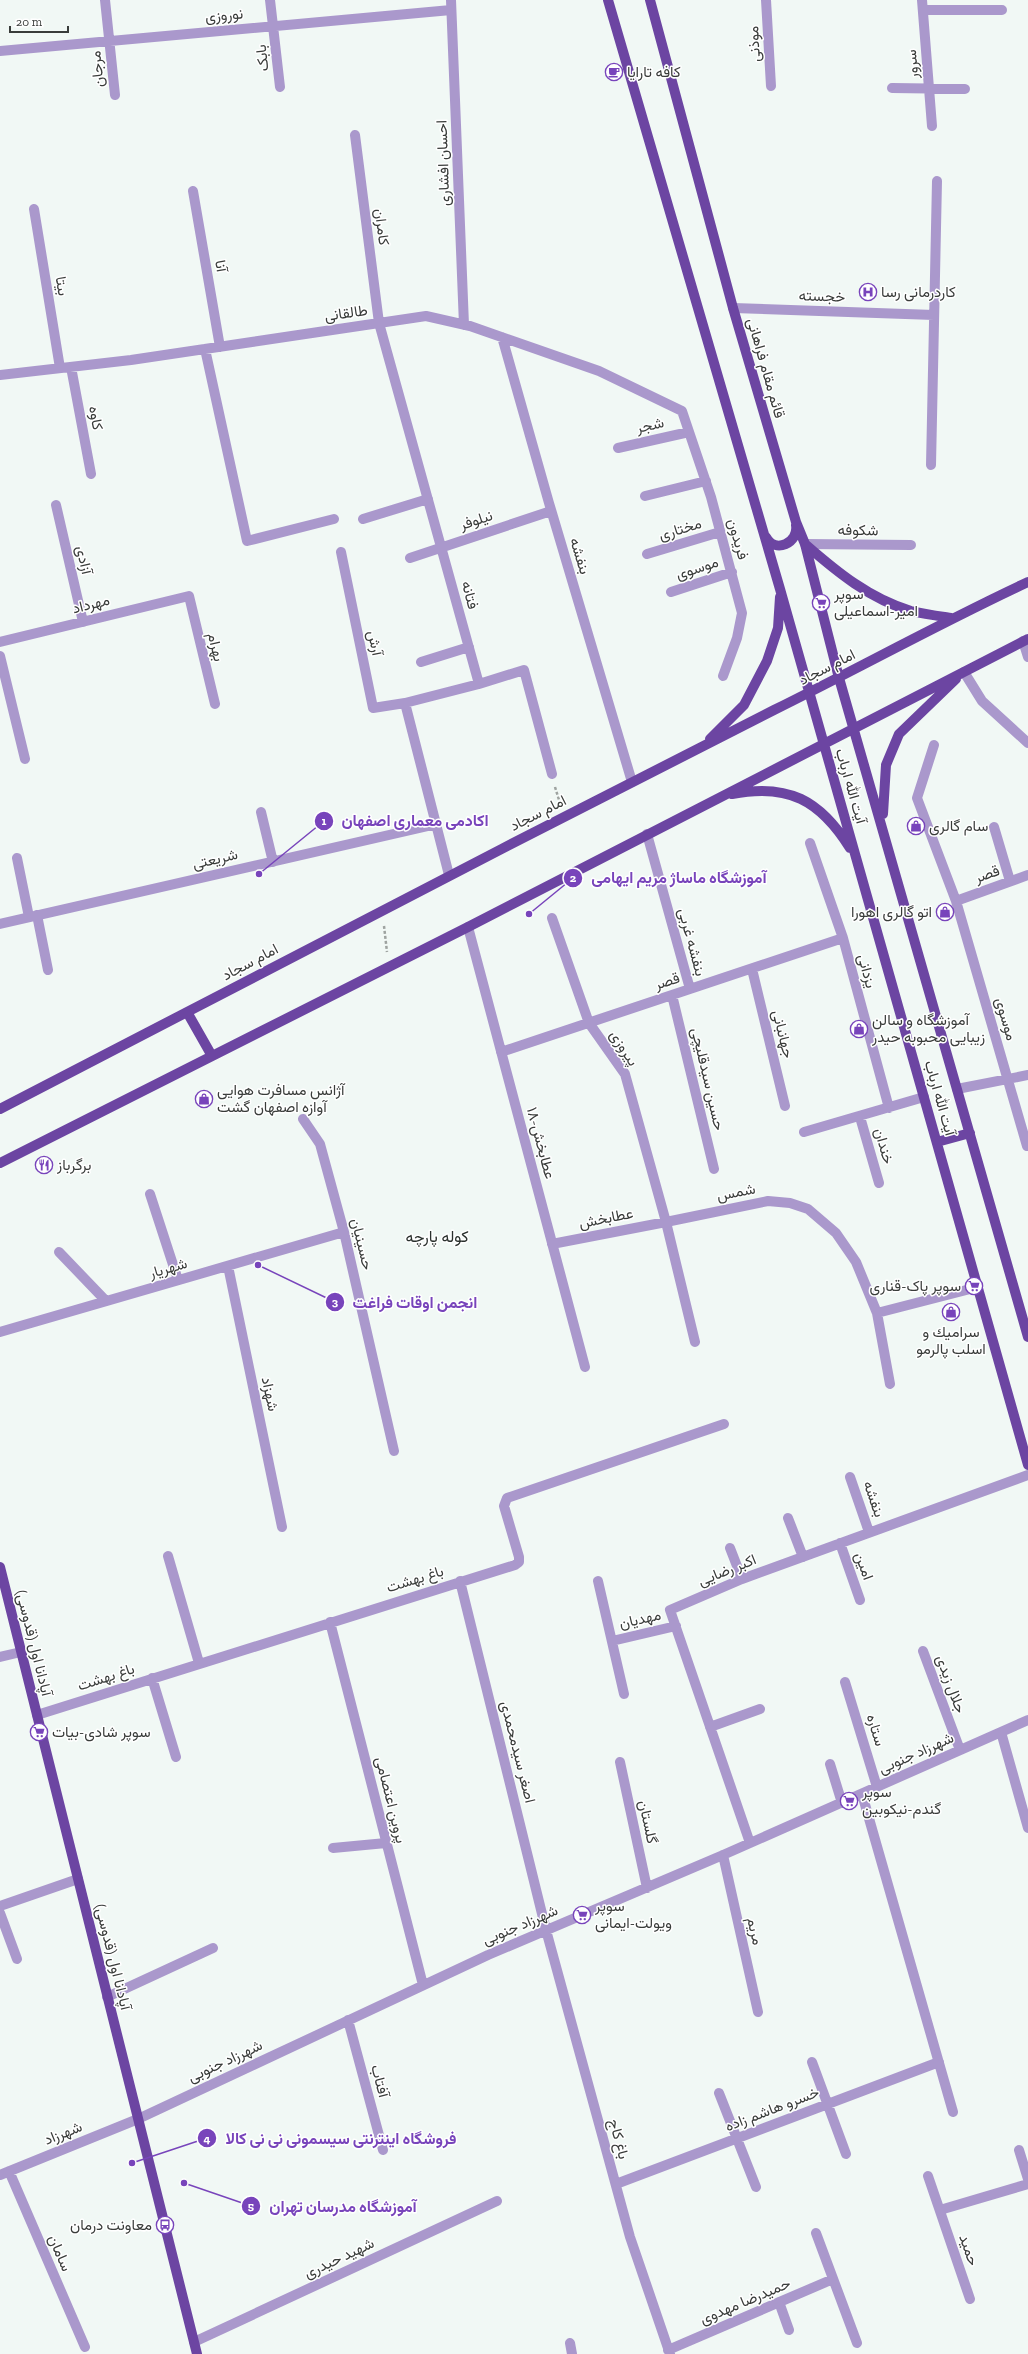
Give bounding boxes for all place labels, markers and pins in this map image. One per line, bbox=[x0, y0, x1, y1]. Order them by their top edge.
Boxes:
cafe icon: کافه تارایا bbox=[604, 62, 624, 82]
place label: کافه تارایا bbox=[627, 63, 681, 81]
hospital icon: کاردرمانی رسا bbox=[858, 282, 878, 302]
place label: کاردرمانی رسا bbox=[881, 283, 956, 302]
place label: سوپر امیر-اسماعیلی bbox=[833, 585, 918, 621]
supermarket icon: سوپر امیر-اسماعیلی bbox=[811, 593, 831, 613]
callout: اکادمی معماری اصفهان bbox=[314, 807, 497, 835]
shop icon: سام گالری bbox=[906, 816, 926, 836]
place label: سام گالری bbox=[929, 817, 989, 836]
callout: آموزشگاه ماساژ مریم ایهامی bbox=[563, 864, 775, 892]
shop icon: اتو گالری اهورا bbox=[935, 902, 955, 922]
place label: اتو گالری اهورا bbox=[851, 903, 932, 922]
place label: آموزشگاه و سالن زیبایی محبوبه حیدر bbox=[871, 1011, 985, 1047]
shop icon: آموزشگاه و سالن زیبایی محبوبه حیدر bbox=[849, 1019, 869, 1039]
place label: آژانس مسافرت هوایی آوازه اصفهان گشت bbox=[217, 1081, 346, 1116]
shop icon: آژانس مسافرت هوایی آوازه اصفهان گشت bbox=[194, 1089, 214, 1109]
restaurant icon: برگرباز bbox=[34, 1155, 54, 1175]
place label: برگرباز bbox=[56, 1156, 91, 1174]
supermarket icon: سوپر پاک-قناری bbox=[964, 1276, 984, 1296]
place label: سوپر پاک-قناری bbox=[870, 1277, 961, 1296]
callout: انجمن اوقات فراغت bbox=[325, 1288, 485, 1316]
shop icon: سراميك و اسلب پالرمو bbox=[941, 1302, 961, 1322]
place label: سراميك و اسلب پالرمو bbox=[916, 1323, 986, 1359]
supermarket icon: سوپر شادی-بیات bbox=[29, 1722, 49, 1742]
place label: سوپر شادی-بیات bbox=[52, 1723, 151, 1742]
place label: سوپر گندم-نیکوبین bbox=[861, 1783, 941, 1819]
supermarket icon: سوپر گندم-نیکوبین bbox=[839, 1791, 859, 1811]
place label: سوپر ویولت-ایمانی bbox=[594, 1897, 672, 1933]
supermarket icon: سوپر ویولت-ایمانی bbox=[572, 1905, 592, 1925]
callout: فروشگاه اینترنتی سیسمونی نی نی کالا bbox=[197, 2124, 465, 2152]
callout: آموزشگاه مدرسان تهران bbox=[241, 2192, 424, 2220]
bus stop icon: معاونت درمان bbox=[155, 2215, 175, 2235]
place label: معاونت درمان bbox=[70, 2216, 152, 2234]

